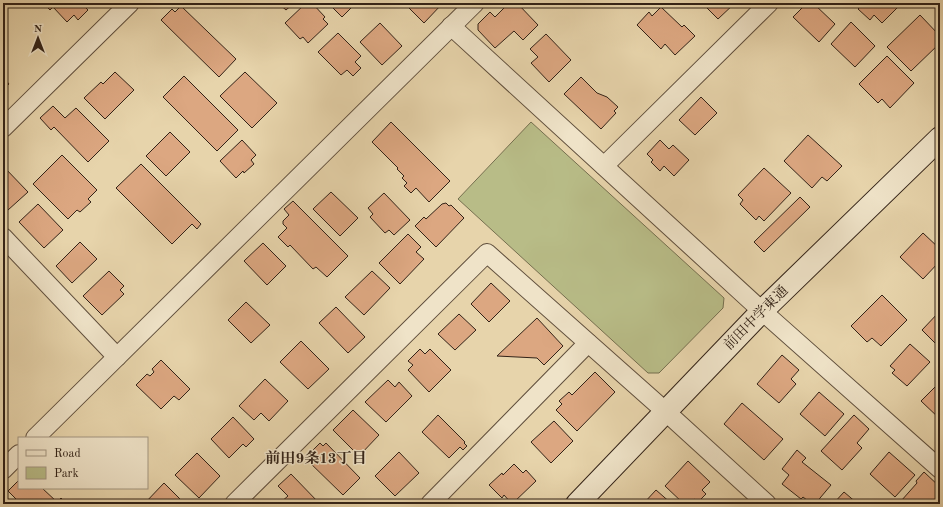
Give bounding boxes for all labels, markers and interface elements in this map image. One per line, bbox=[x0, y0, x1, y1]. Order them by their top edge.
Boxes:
north arrow bbox=[18, 18, 58, 58]
text: N bbox=[34, 24, 43, 35]
street label: 前田中学東通 bbox=[721, 283, 791, 353]
legend bbox=[18, 437, 148, 489]
text: Road bbox=[54, 448, 81, 460]
district label: 前田9条13丁目 bbox=[265, 450, 367, 467]
text: Park bbox=[54, 468, 79, 480]

